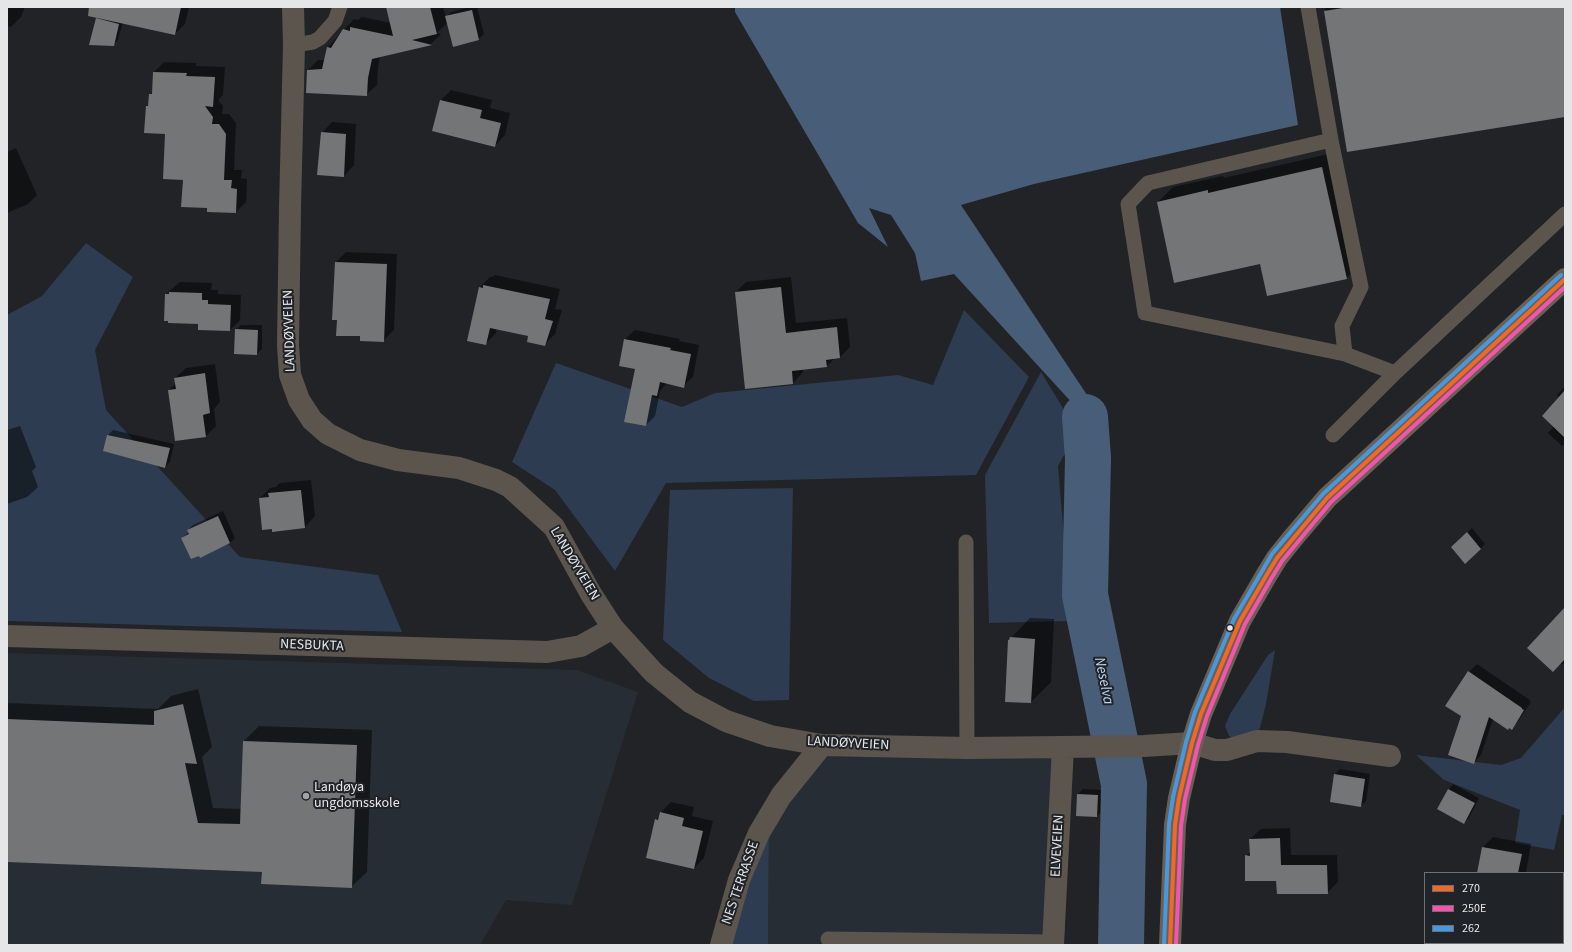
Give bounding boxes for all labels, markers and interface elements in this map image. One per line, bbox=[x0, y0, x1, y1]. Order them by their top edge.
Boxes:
street label: LANDØYVEIEN bbox=[280, 289, 300, 373]
street label: LANDØYVEIEN bbox=[546, 524, 602, 604]
unlabelled marker bbox=[1225, 623, 1235, 633]
street label: NESBUKTA bbox=[280, 636, 344, 656]
water label: Neselva bbox=[1089, 656, 1117, 706]
street label: LANDØYVEIEN bbox=[806, 733, 890, 755]
place label: Landøya ungdomsskole bbox=[314, 780, 400, 812]
marker: Landøya ungdomsskole bbox=[301, 791, 311, 801]
street label: ELVEVEIEN bbox=[1048, 814, 1068, 878]
street label: NES TERRASSE bbox=[719, 839, 763, 927]
legend bbox=[1424, 872, 1564, 944]
text: 270 bbox=[1462, 880, 1480, 897]
text: 250E bbox=[1462, 900, 1486, 917]
text: 262 bbox=[1462, 920, 1480, 937]

